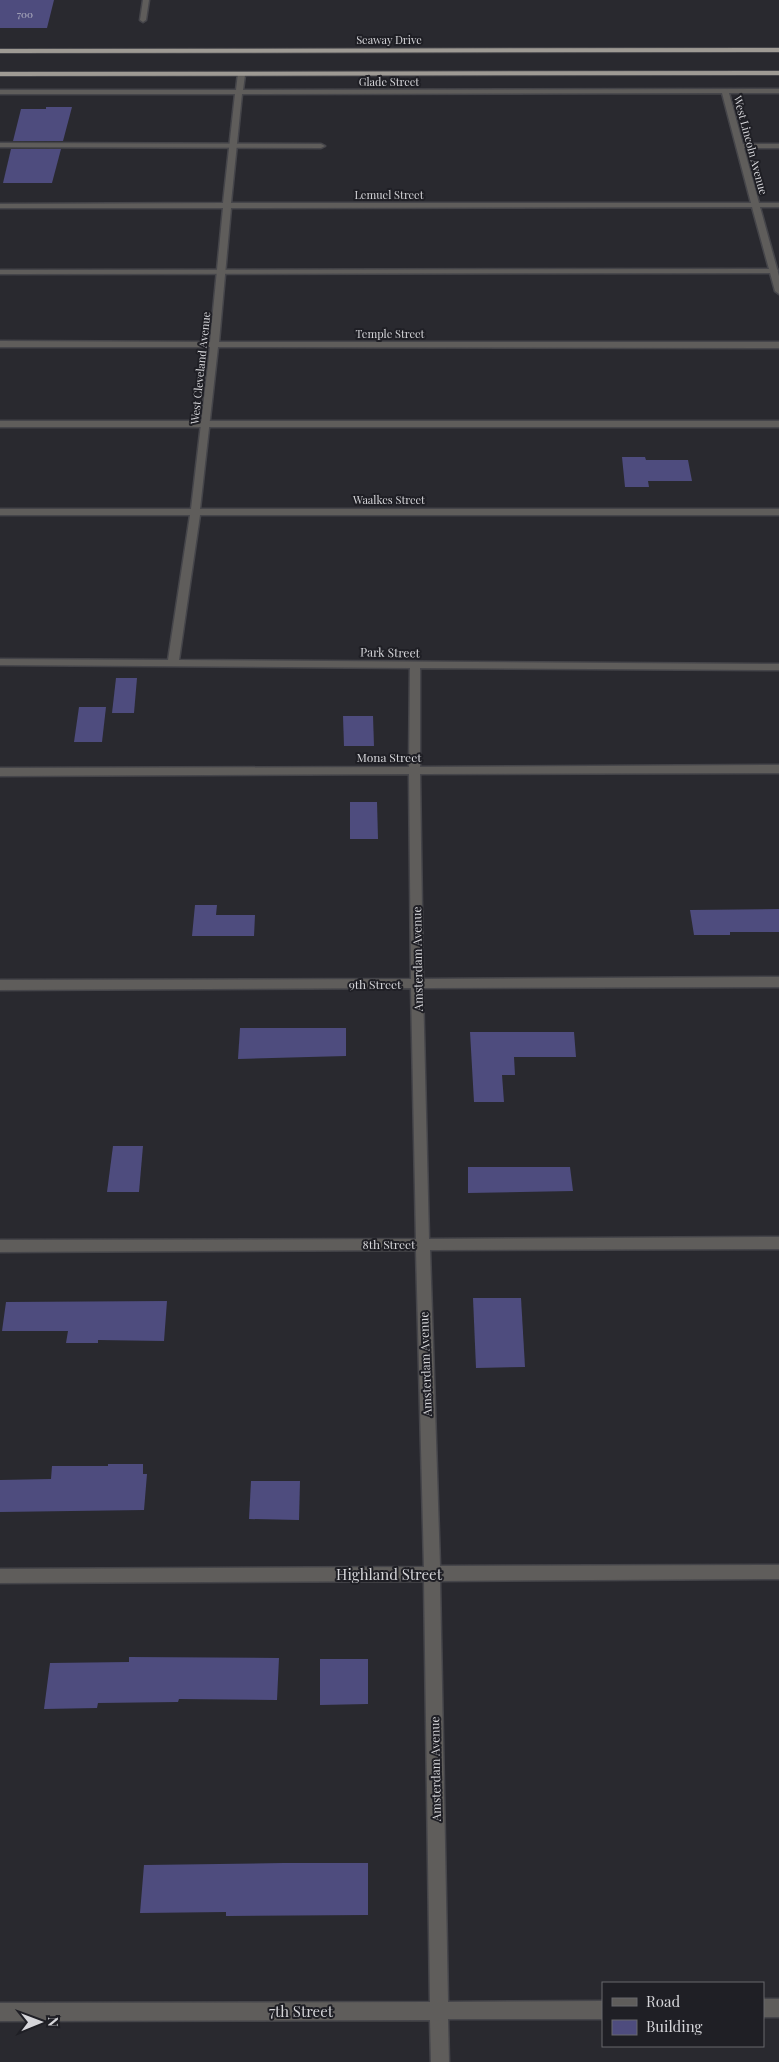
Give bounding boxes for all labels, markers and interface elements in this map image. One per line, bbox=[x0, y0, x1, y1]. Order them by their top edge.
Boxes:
house number: 700 bbox=[17, 7, 33, 21]
street label: Seaway Drive bbox=[356, 32, 422, 47]
street label: Glade Street bbox=[359, 74, 419, 89]
street label: West Lincoln Avenue bbox=[730, 93, 772, 197]
street label: Lemuel Street bbox=[354, 187, 424, 202]
street label: West Cleveland Avenue bbox=[187, 310, 213, 426]
street label: Temple Street bbox=[356, 326, 425, 341]
street label: Waalkes Street bbox=[352, 492, 425, 507]
street label: Park Street bbox=[360, 643, 421, 661]
street label: Mona Street bbox=[356, 749, 422, 765]
street label: Amsterdam Avenue bbox=[408, 906, 426, 1013]
street label: 9th Street bbox=[349, 976, 402, 992]
street label: 8th Street bbox=[363, 1236, 416, 1252]
street label: Amsterdam Avenue bbox=[415, 1311, 435, 1418]
street label: Highland Street bbox=[336, 1564, 443, 1584]
street label: Amsterdam Avenue bbox=[426, 1716, 444, 1823]
legend bbox=[602, 1982, 764, 2047]
text: Road bbox=[646, 1991, 680, 2011]
north arrow bbox=[15, 1997, 65, 2047]
street label: 7th Street bbox=[269, 2001, 334, 2021]
text: Building bbox=[646, 2016, 703, 2036]
text: N bbox=[44, 2017, 63, 2027]

